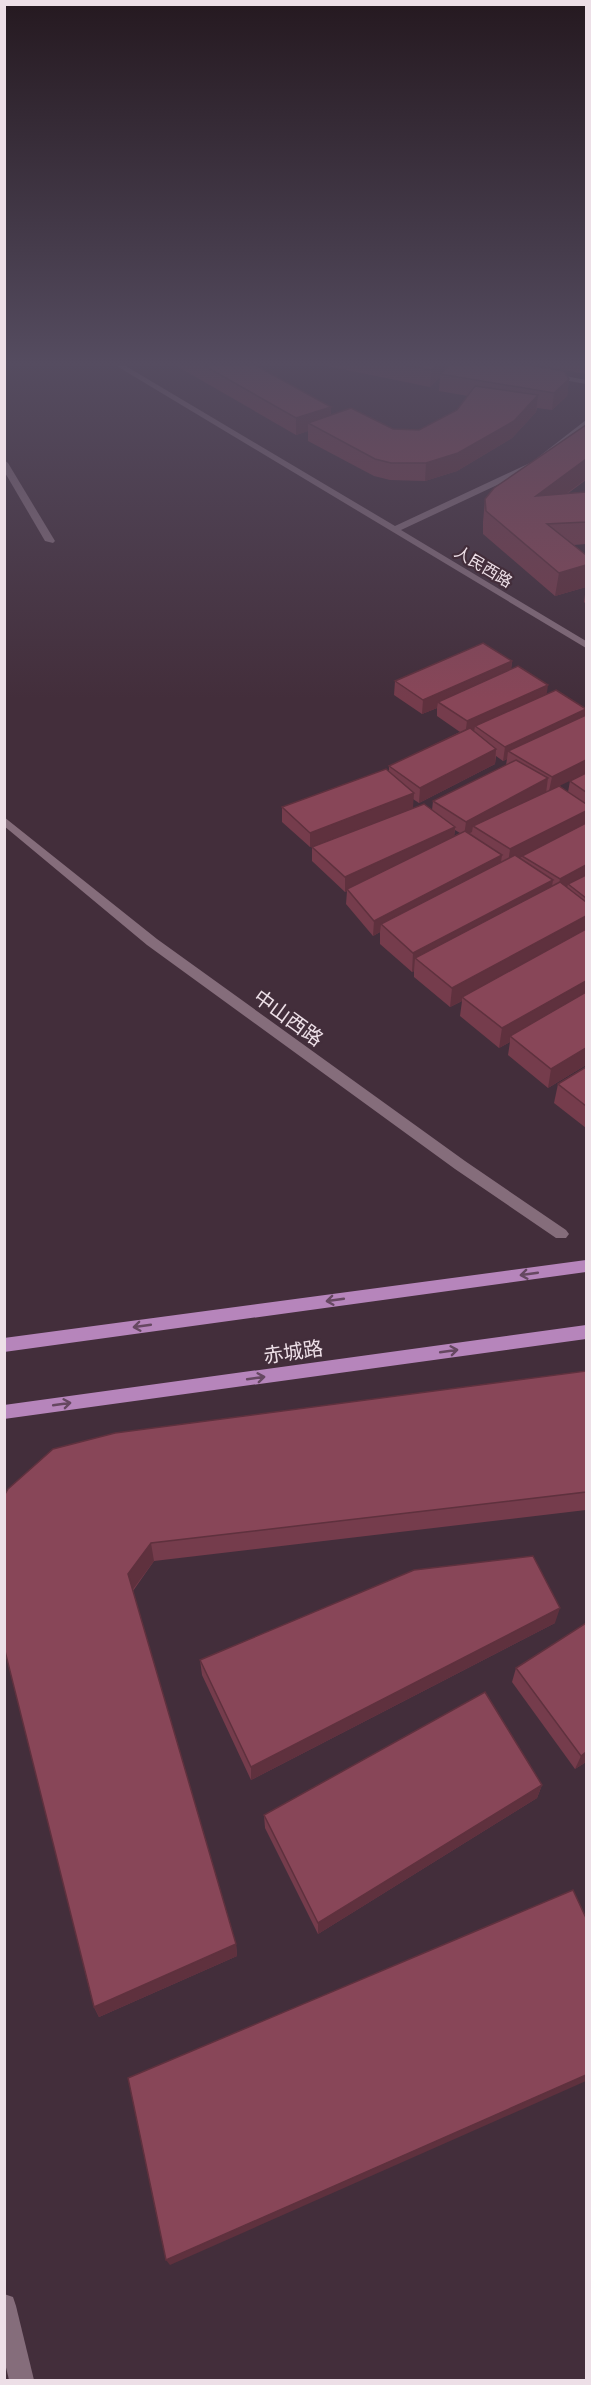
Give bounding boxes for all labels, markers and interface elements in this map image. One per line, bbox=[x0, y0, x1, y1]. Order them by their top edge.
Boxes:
street label: 人民西路 bbox=[452, 541, 516, 591]
street label: 中山西路 bbox=[250, 984, 328, 1050]
one-way arrow bbox=[519, 1268, 539, 1279]
one-way arrow bbox=[326, 1295, 346, 1306]
one-way arrow bbox=[133, 1321, 152, 1332]
street label: 赤城路 bbox=[262, 1335, 324, 1367]
one-way arrow bbox=[438, 1346, 458, 1357]
one-way arrow bbox=[245, 1372, 265, 1383]
one-way arrow bbox=[52, 1398, 72, 1409]

